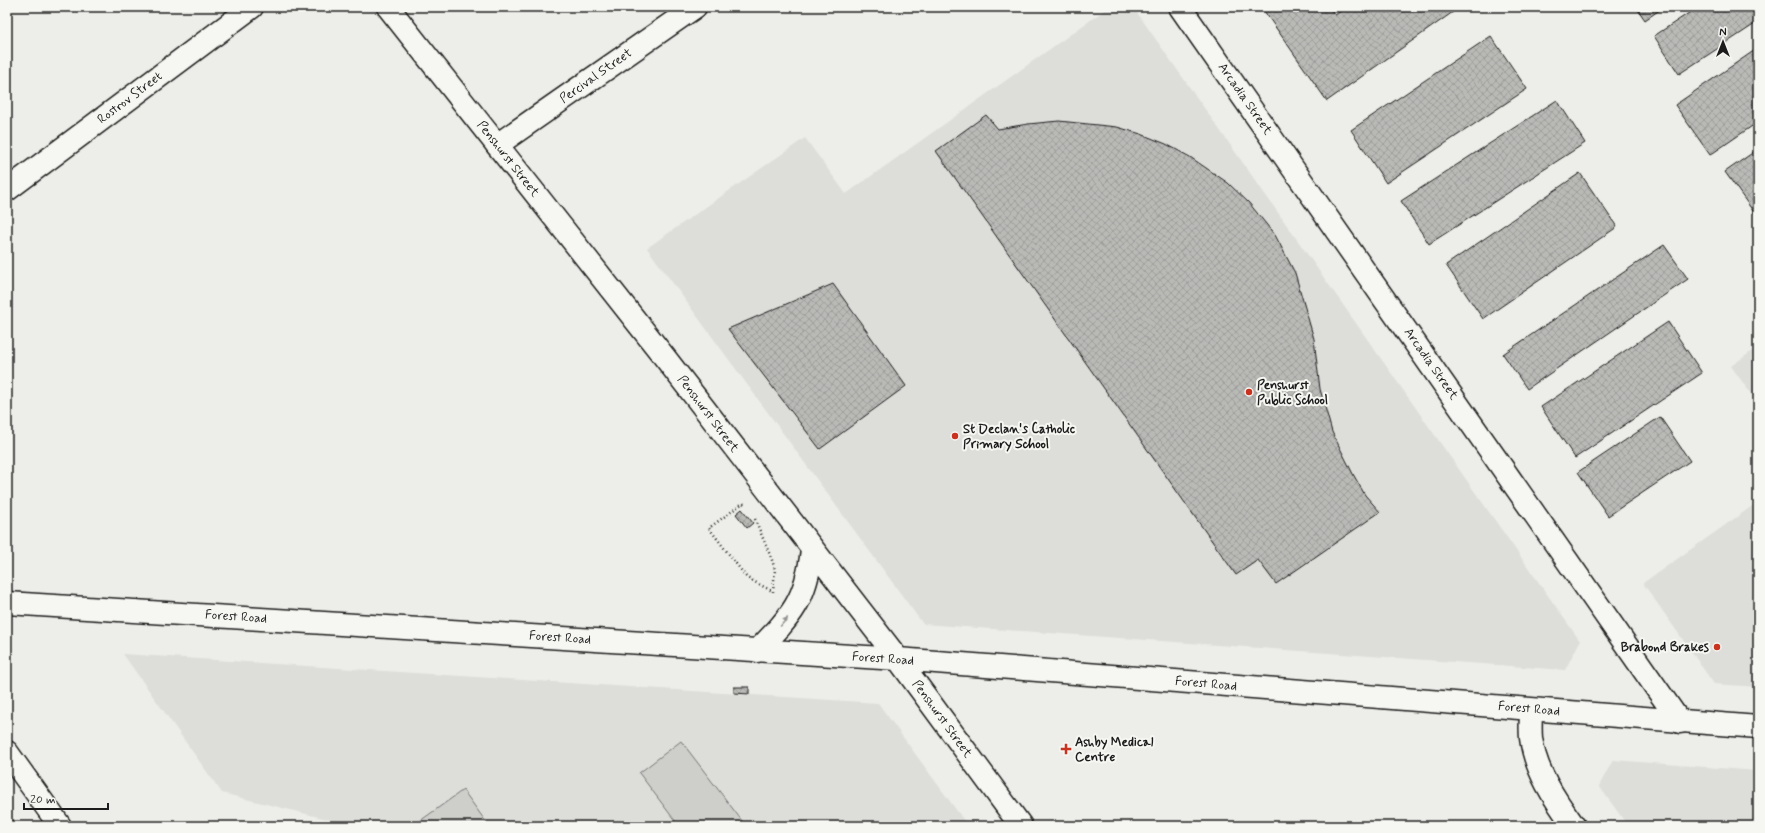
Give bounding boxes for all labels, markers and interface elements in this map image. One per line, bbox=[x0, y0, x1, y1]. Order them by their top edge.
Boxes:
north arrow bbox=[1703, 22, 1743, 62]
text: N bbox=[1719, 26, 1727, 40]
street label: Percival Street bbox=[556, 45, 636, 107]
street label: Arcadia Street bbox=[1214, 60, 1276, 139]
street label: Rostrov Street bbox=[94, 68, 166, 128]
street label: Penshurst Street bbox=[473, 117, 543, 201]
street label: Arcadia Street bbox=[1400, 325, 1462, 404]
street label: Penshurst Street bbox=[673, 372, 743, 456]
place label: Penshurst Public School bbox=[1257, 377, 1328, 409]
marker: Penshurst Public School bbox=[1244, 387, 1254, 397]
place label: St Declan's Catholic Primary School bbox=[963, 421, 1076, 453]
marker: St Declan's Catholic Primary School bbox=[950, 431, 960, 441]
street label: Forest Road bbox=[204, 606, 268, 628]
one-way arrow bbox=[780, 617, 789, 628]
street label: Forest Road bbox=[528, 627, 592, 649]
place label: Brabond Brakes bbox=[1621, 639, 1709, 656]
marker: Brabond Brakes bbox=[1712, 642, 1722, 652]
street label: Forest Road bbox=[851, 648, 915, 670]
street label: Forest Road bbox=[1174, 673, 1238, 695]
street label: Penshurst Street bbox=[908, 677, 976, 762]
street label: Forest Road bbox=[1497, 698, 1561, 720]
place label: Ashby Medical Centre bbox=[1075, 734, 1154, 766]
marker: Ashby Medical Centre bbox=[1060, 743, 1072, 755]
scale bar bbox=[24, 785, 108, 811]
text: 20 m bbox=[30, 792, 56, 808]

